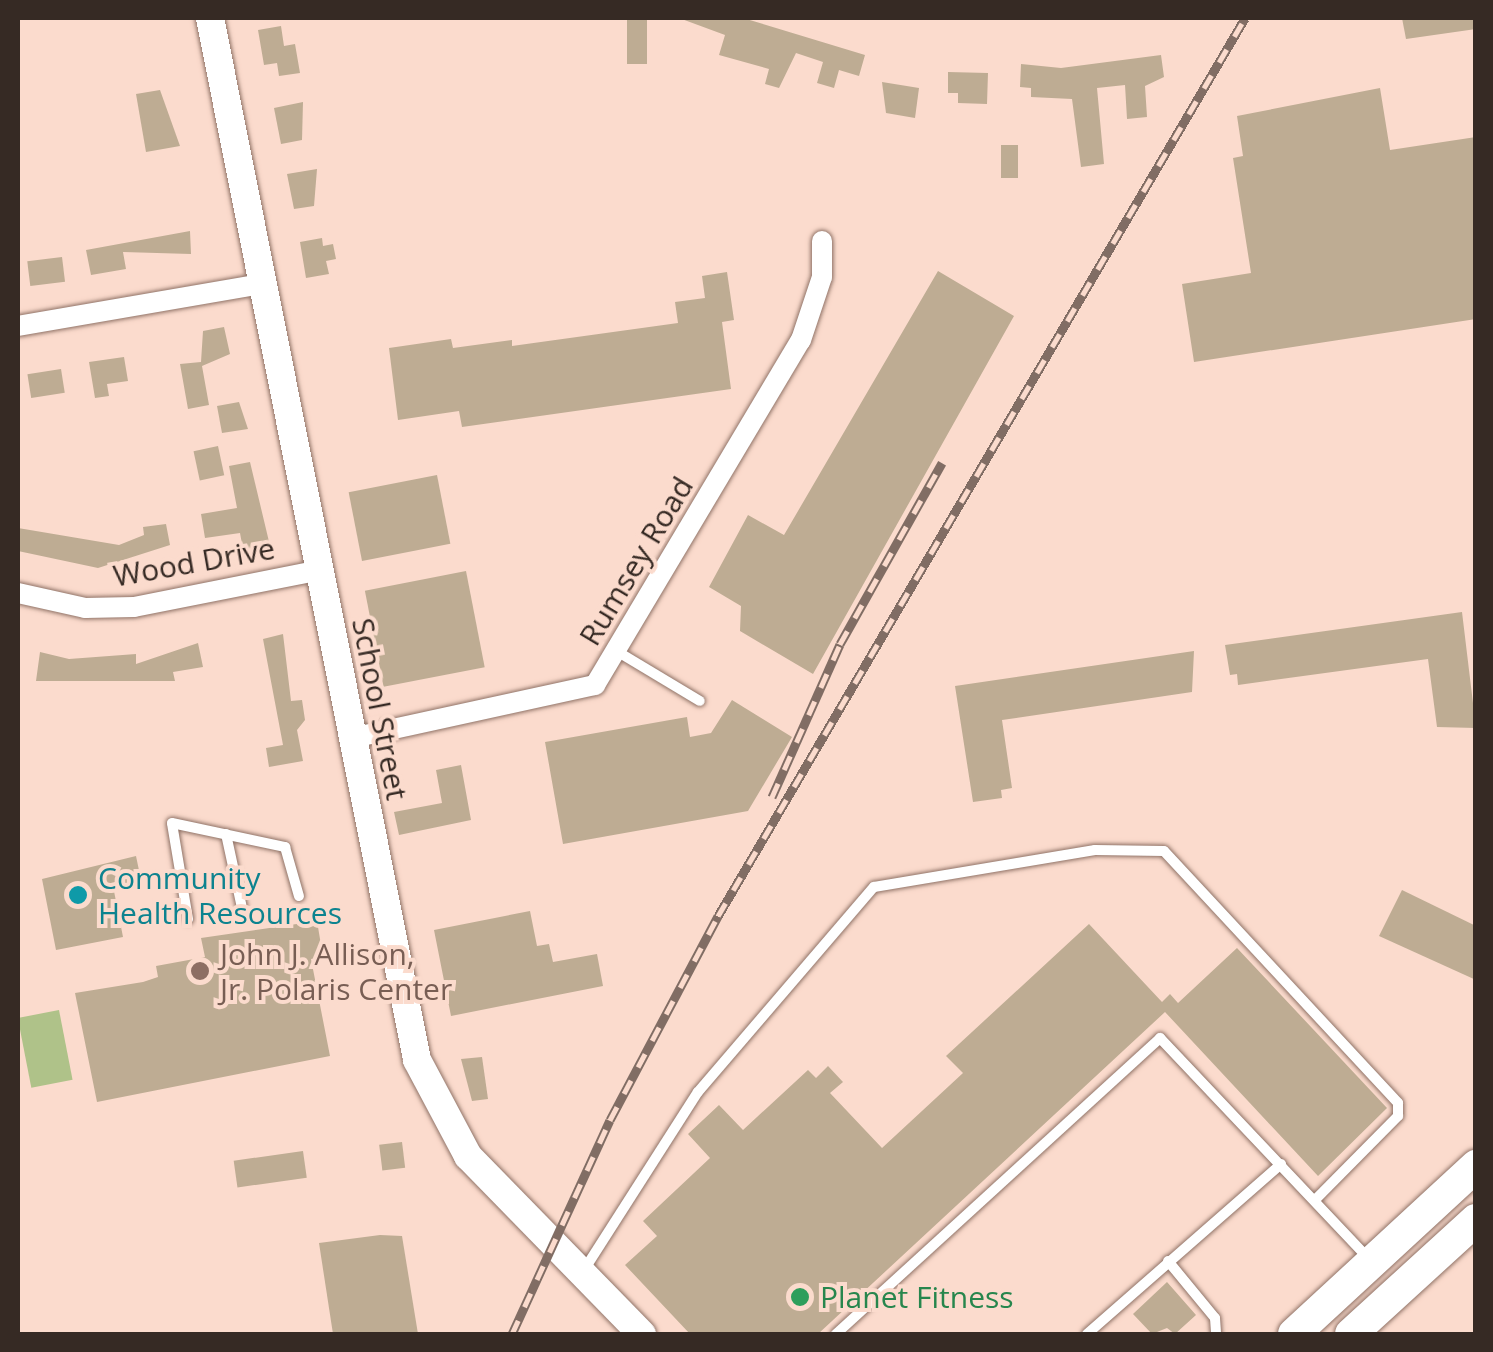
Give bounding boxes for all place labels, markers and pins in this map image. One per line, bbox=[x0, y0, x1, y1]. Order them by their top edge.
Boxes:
place label: Community Health Resources bbox=[98, 860, 342, 930]
marker: Community Health Resources bbox=[67, 884, 89, 906]
place label: John J. Allison, Jr. Polaris Center bbox=[220, 936, 452, 1006]
marker: John J. Allison, Jr. Polaris Center bbox=[189, 960, 211, 982]
place label: Planet Fitness bbox=[820, 1279, 1014, 1315]
marker: Planet Fitness bbox=[789, 1286, 811, 1308]

